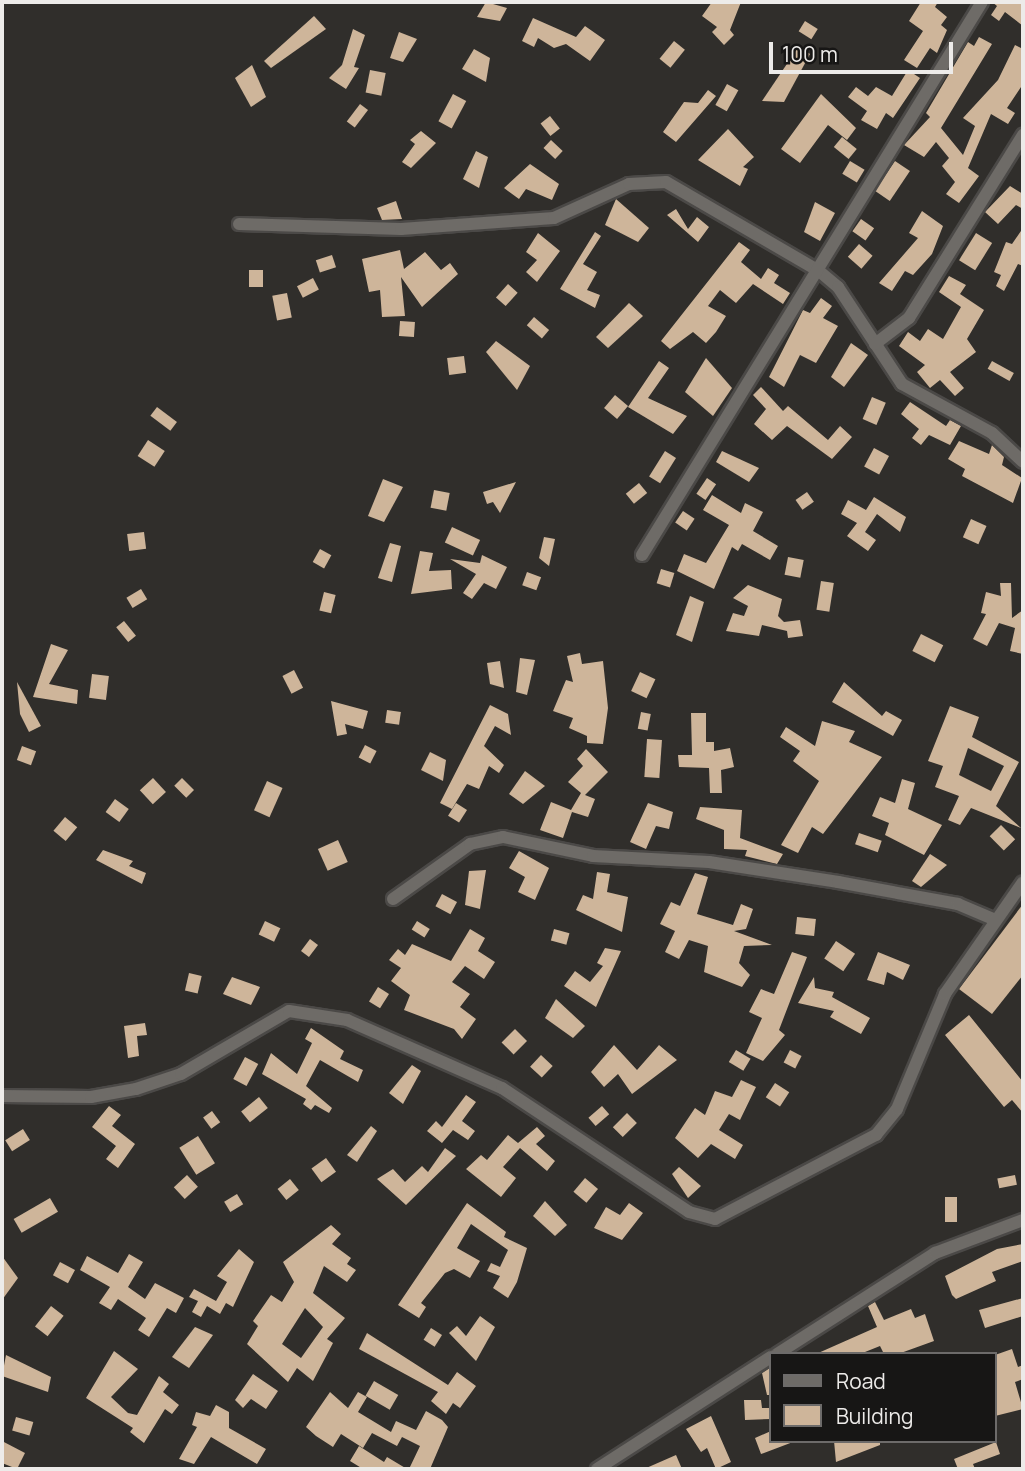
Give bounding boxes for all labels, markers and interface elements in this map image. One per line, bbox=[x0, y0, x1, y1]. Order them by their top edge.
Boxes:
scale bar bbox=[773, 28, 957, 72]
text: 100 m bbox=[782, 40, 838, 68]
legend bbox=[769, 1352, 997, 1443]
text: Road bbox=[836, 1367, 886, 1395]
text: Building bbox=[836, 1402, 913, 1430]

